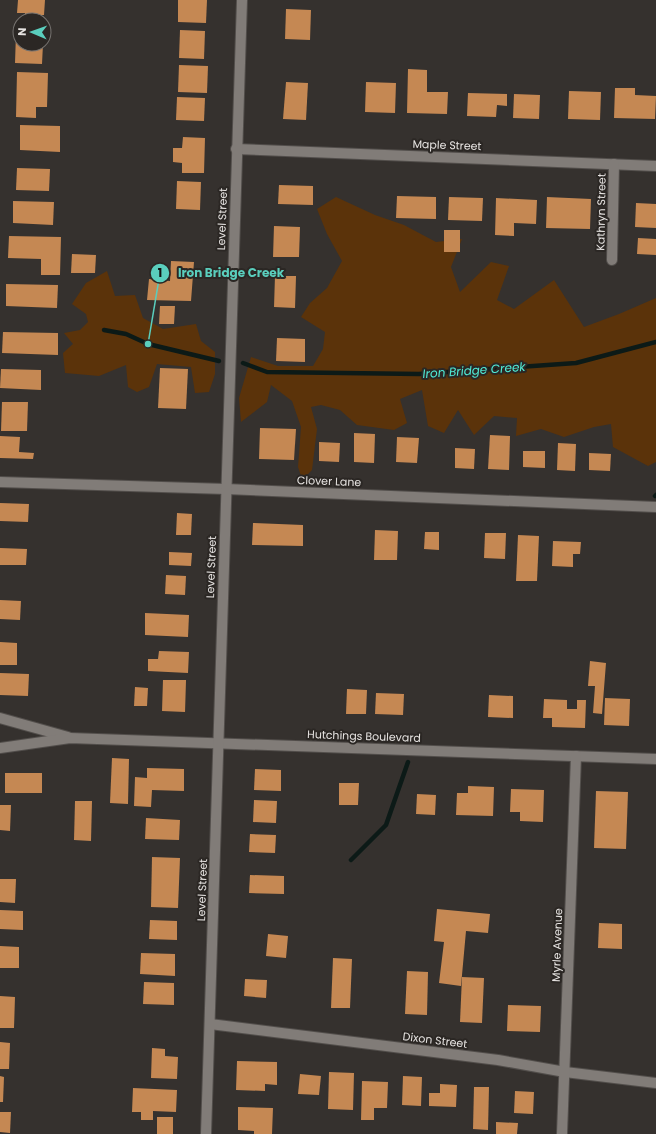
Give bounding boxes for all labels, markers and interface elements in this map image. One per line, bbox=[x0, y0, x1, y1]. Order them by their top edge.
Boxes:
north arrow bbox=[12, 12, 52, 52]
text: N bbox=[14, 27, 30, 36]
street label: Maple Street bbox=[412, 136, 482, 154]
street label: Kathryn Street bbox=[592, 173, 610, 251]
street label: Level Street bbox=[213, 188, 231, 250]
callout: Iron Bridge Creek bbox=[150, 261, 292, 285]
text: 1 bbox=[158, 264, 162, 281]
text: Iron Bridge Creek bbox=[178, 264, 285, 281]
water label: Iron Bridge Creek bbox=[422, 358, 527, 382]
street label: Clover Lane bbox=[297, 472, 362, 490]
street label: Level Street bbox=[202, 536, 220, 598]
street label: Hutchings Boulevard bbox=[307, 726, 421, 746]
street label: Level Street bbox=[193, 859, 211, 921]
street label: Myrle Avenue bbox=[548, 908, 566, 982]
street label: Dixon Street bbox=[402, 1028, 468, 1052]

